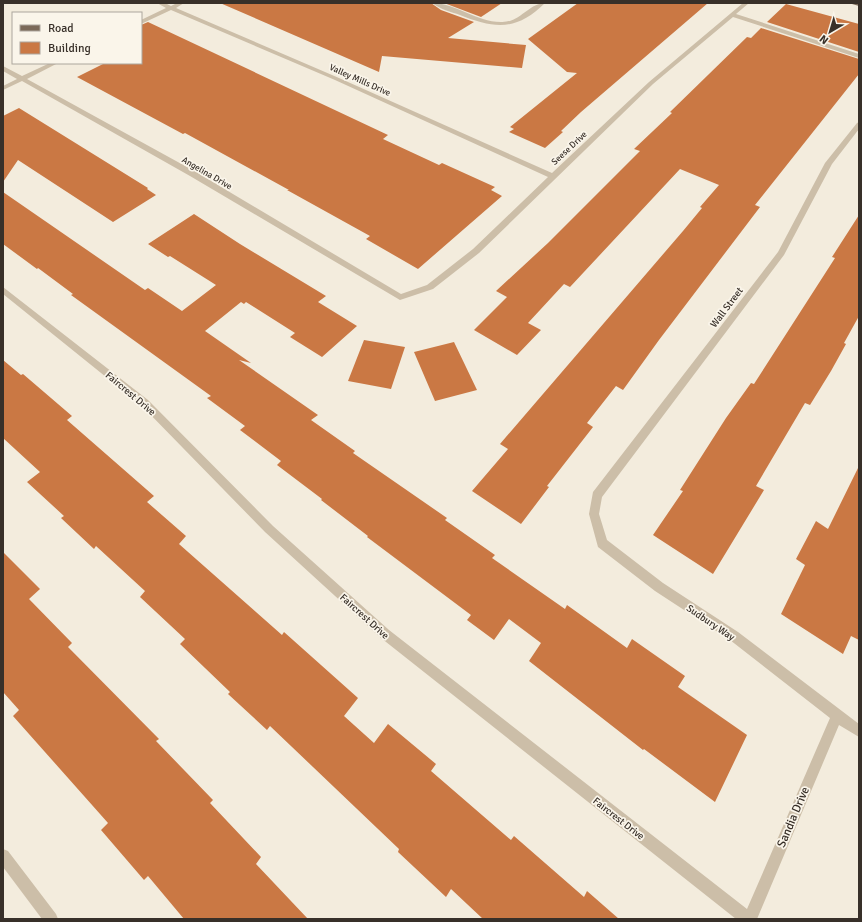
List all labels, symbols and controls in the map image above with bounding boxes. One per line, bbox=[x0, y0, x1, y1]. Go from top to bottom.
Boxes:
legend bbox=[12, 12, 142, 64]
north arrow bbox=[810, 12, 850, 52]
text: Road bbox=[48, 21, 74, 36]
text: N bbox=[817, 32, 831, 47]
text: Building bbox=[48, 41, 91, 56]
street label: Valley Mills Drive bbox=[327, 62, 393, 99]
street label: Seese Drive bbox=[549, 129, 590, 168]
street label: Angelina Drive bbox=[180, 155, 234, 193]
street label: Wall Street bbox=[708, 285, 746, 330]
street label: Faircrest Drive bbox=[103, 369, 158, 418]
street label: Faircrest Drive bbox=[337, 592, 391, 642]
street label: Sudbury Way bbox=[684, 602, 737, 644]
street label: Sandia Drive bbox=[774, 785, 813, 850]
street label: Faircrest Drive bbox=[590, 795, 646, 843]

